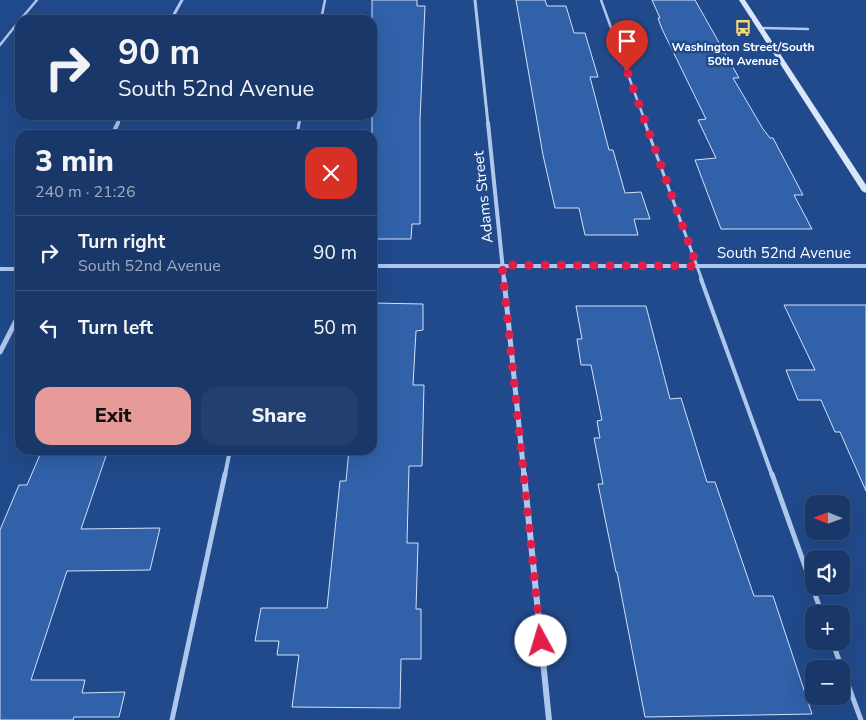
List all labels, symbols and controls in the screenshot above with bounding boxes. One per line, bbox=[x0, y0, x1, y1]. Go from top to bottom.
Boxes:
bus stop icon: Washington Street/South 50th Avenue bbox=[733, 18, 753, 38]
pin bbox=[606, 20, 648, 71]
icon: arrive bbox=[613, 27, 641, 55]
text: 90 m bbox=[118, 29, 200, 76]
icon: right bbox=[35, 35, 100, 100]
place label: Washington Street/South 50th Avenue bbox=[672, 39, 814, 69]
text: South 52nd Avenue bbox=[118, 74, 314, 104]
text: 3 min bbox=[35, 141, 114, 182]
button: close bbox=[305, 147, 357, 199]
street label: Adams Street bbox=[468, 149, 498, 244]
text: 240 m · 21:26 bbox=[35, 181, 136, 203]
text: Turn right bbox=[78, 229, 165, 255]
icon: right bbox=[35, 239, 63, 267]
text: 90 m bbox=[313, 240, 357, 266]
street label: South 52nd Avenue bbox=[717, 243, 851, 263]
text: South 52nd Avenue bbox=[78, 255, 221, 277]
icon: left bbox=[35, 314, 63, 342]
text: Turn left bbox=[78, 315, 153, 341]
text: 50 m bbox=[313, 315, 357, 341]
button: Exit bbox=[35, 387, 191, 445]
button: Share bbox=[201, 387, 357, 445]
north arrow bbox=[805, 495, 850, 540]
map controls bbox=[805, 495, 850, 705]
button: sound bbox=[805, 550, 850, 595]
button: + bbox=[805, 605, 850, 650]
position arrow bbox=[514, 614, 566, 666]
button: − bbox=[805, 660, 850, 705]

